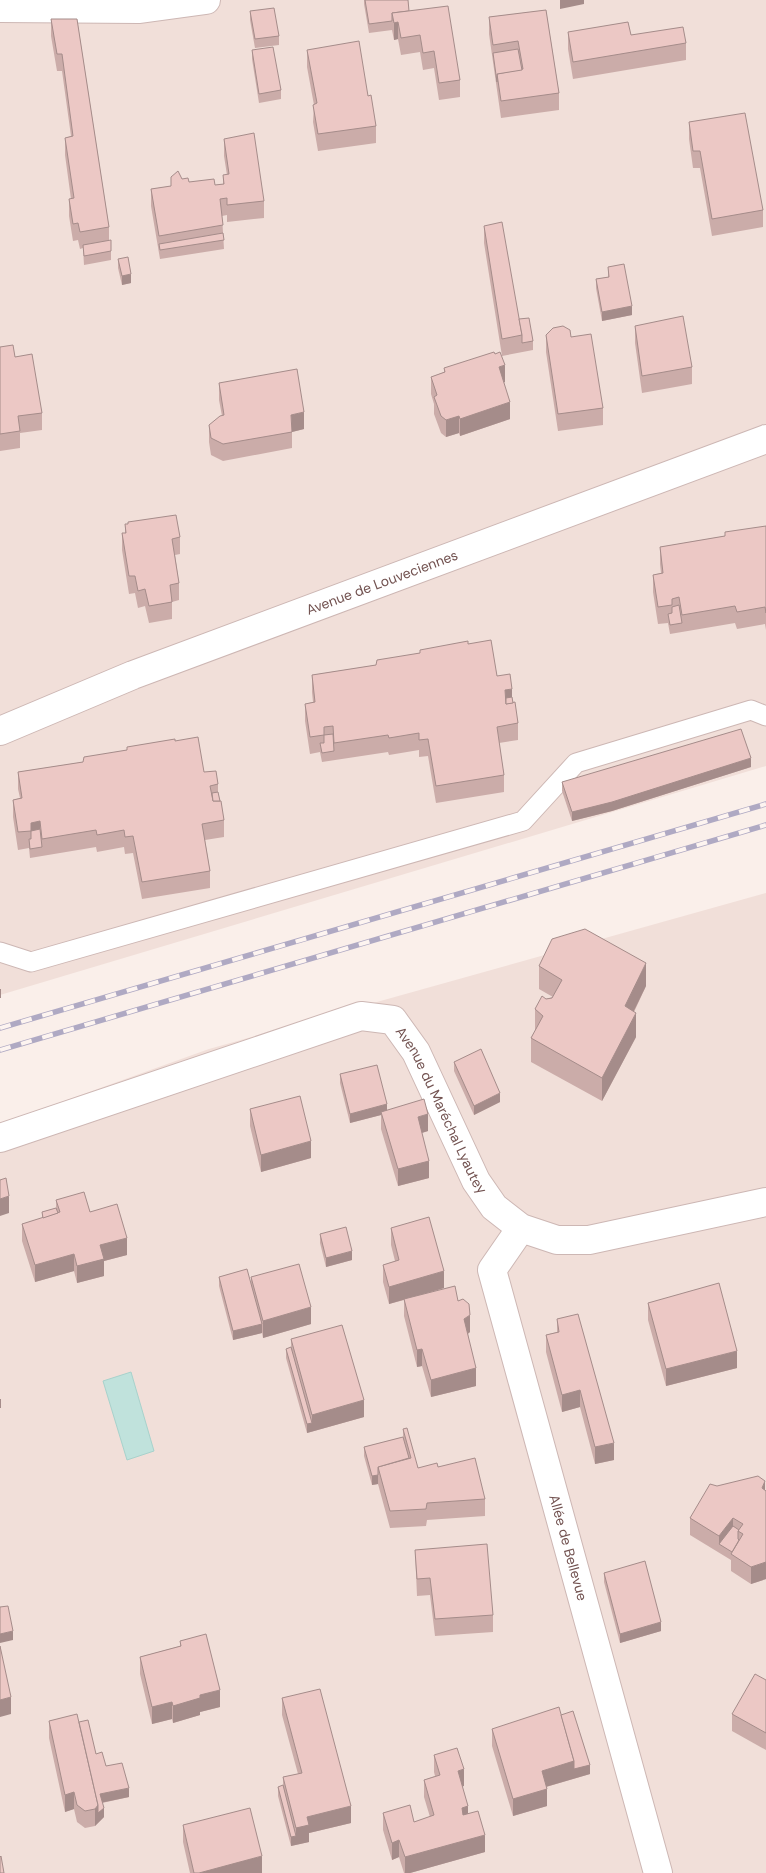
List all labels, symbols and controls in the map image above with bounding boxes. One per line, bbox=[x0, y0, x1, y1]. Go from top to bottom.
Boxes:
street label: Avenue de Louveciennes bbox=[304, 546, 460, 619]
street label: Avenue du Maréchal Lyautey bbox=[392, 1023, 491, 1197]
street label: Allée de Bellevue bbox=[545, 1493, 592, 1603]

